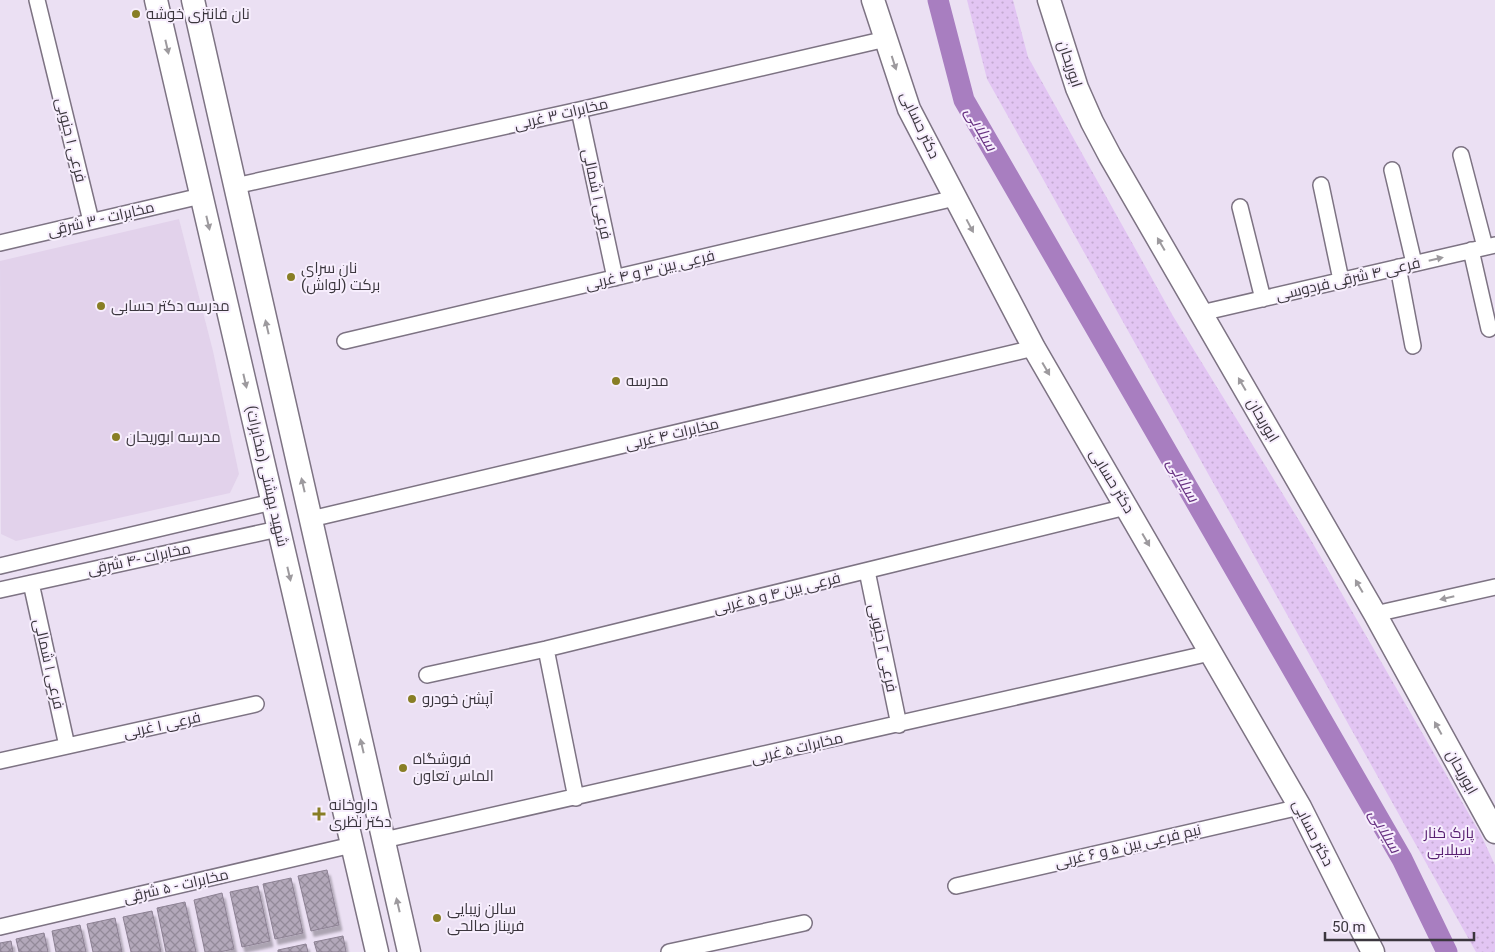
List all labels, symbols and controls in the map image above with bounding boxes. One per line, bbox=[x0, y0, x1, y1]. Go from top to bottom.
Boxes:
place label: نان فانتزی خوشه bbox=[146, 5, 250, 24]
marker: نان فانتزی خوشه bbox=[130, 8, 142, 20]
street label: ابوریحان bbox=[1053, 38, 1086, 90]
one-way arrow bbox=[163, 40, 171, 55]
one-way arrow bbox=[890, 56, 898, 71]
street label: دکتر حسابی bbox=[896, 88, 943, 162]
street label: مخابرات ۳ غربی bbox=[512, 94, 610, 135]
street label: فرعی ۱ جنوبی bbox=[51, 96, 90, 184]
water label: سیلابی bbox=[961, 104, 1001, 155]
street label: فرعی ۱ شمالی bbox=[578, 147, 615, 241]
street label: مخابرات - ۳ شرقی bbox=[46, 198, 156, 241]
one-way arrow bbox=[204, 215, 212, 230]
one-way arrow bbox=[966, 218, 974, 233]
one-way arrow bbox=[1157, 236, 1165, 251]
street label: فرعی بین ۳ و ۴ غربی bbox=[584, 246, 717, 295]
street label: فرعی ۴ شرقی فردوسی bbox=[1274, 254, 1422, 305]
one-way arrow bbox=[1428, 254, 1444, 262]
place label: نان سرای برکت (لواش) bbox=[301, 259, 380, 295]
marker: نان سرای برکت (لواش) bbox=[285, 271, 297, 283]
place label: مدرسه دکتر حسابی bbox=[111, 297, 230, 316]
marker: مدرسه دکتر حسابی bbox=[95, 300, 107, 312]
one-way arrow bbox=[263, 319, 271, 334]
one-way arrow bbox=[1042, 362, 1050, 377]
place label: مدرسه bbox=[626, 372, 669, 390]
one-way arrow bbox=[241, 373, 249, 388]
marker: مدرسه bbox=[610, 375, 622, 387]
one-way arrow bbox=[1238, 378, 1247, 391]
street label: ابوریحان bbox=[1242, 395, 1283, 446]
street label: شهید بهشتی (مخابرات) bbox=[241, 404, 292, 549]
street label: مخابرات ۴ غربی bbox=[623, 414, 721, 454]
place label: مدرسه ابوریحان bbox=[126, 428, 221, 447]
marker: مدرسه ابوریحان bbox=[110, 431, 122, 443]
street label: دکتر حسابی bbox=[1085, 445, 1138, 517]
water label: سیلابی bbox=[1163, 455, 1203, 506]
one-way arrow bbox=[299, 478, 307, 493]
one-way arrow bbox=[1141, 533, 1150, 546]
street label: مخابرات -۴ شرقی bbox=[86, 539, 192, 580]
one-way arrow bbox=[285, 566, 293, 581]
street label: فرعی بین ۴ و ۵ غربی bbox=[712, 569, 843, 618]
one-way arrow bbox=[1354, 579, 1363, 592]
one-way arrow bbox=[1440, 594, 1455, 602]
street label: فرعی ۲ جنوبی bbox=[864, 602, 901, 694]
street label: فرعی ۱ شمالی bbox=[29, 617, 68, 711]
place label: آپشن خودرو bbox=[422, 690, 493, 709]
marker: آپشن خودرو bbox=[406, 693, 418, 705]
street label: فرعی ۱ غربی bbox=[122, 708, 202, 743]
one-way arrow bbox=[1433, 721, 1442, 734]
street label: مخابرات ۵ غربی bbox=[749, 729, 845, 768]
one-way arrow bbox=[358, 739, 366, 754]
street label: ابوریحان bbox=[1442, 747, 1482, 798]
place label: فروشگاه الماس تعاون bbox=[413, 750, 494, 786]
marker: فروشگاه الماس تعاون bbox=[397, 762, 409, 774]
place label: داروخانه دکتر نظری bbox=[329, 796, 391, 832]
street label: دکتر حسابی bbox=[1288, 797, 1337, 870]
water label: سیلابی bbox=[1365, 806, 1405, 857]
marker: داروخانه دکتر نظری bbox=[313, 808, 325, 820]
street label: نیم فرعی بین ۵ و ۶ غربی bbox=[1053, 820, 1203, 873]
park label: پارک کنار سیلابی bbox=[1423, 824, 1474, 860]
street label: مخابرات - ۵ شرقی bbox=[122, 865, 230, 908]
one-way arrow bbox=[394, 897, 402, 912]
place label: سالن زیبایی فریناز صالحی bbox=[447, 900, 524, 936]
scale bar bbox=[1325, 910, 1474, 942]
marker: سالن زیبایی فریناز صالحی bbox=[431, 912, 443, 924]
text: 50 m bbox=[1332, 918, 1366, 936]

